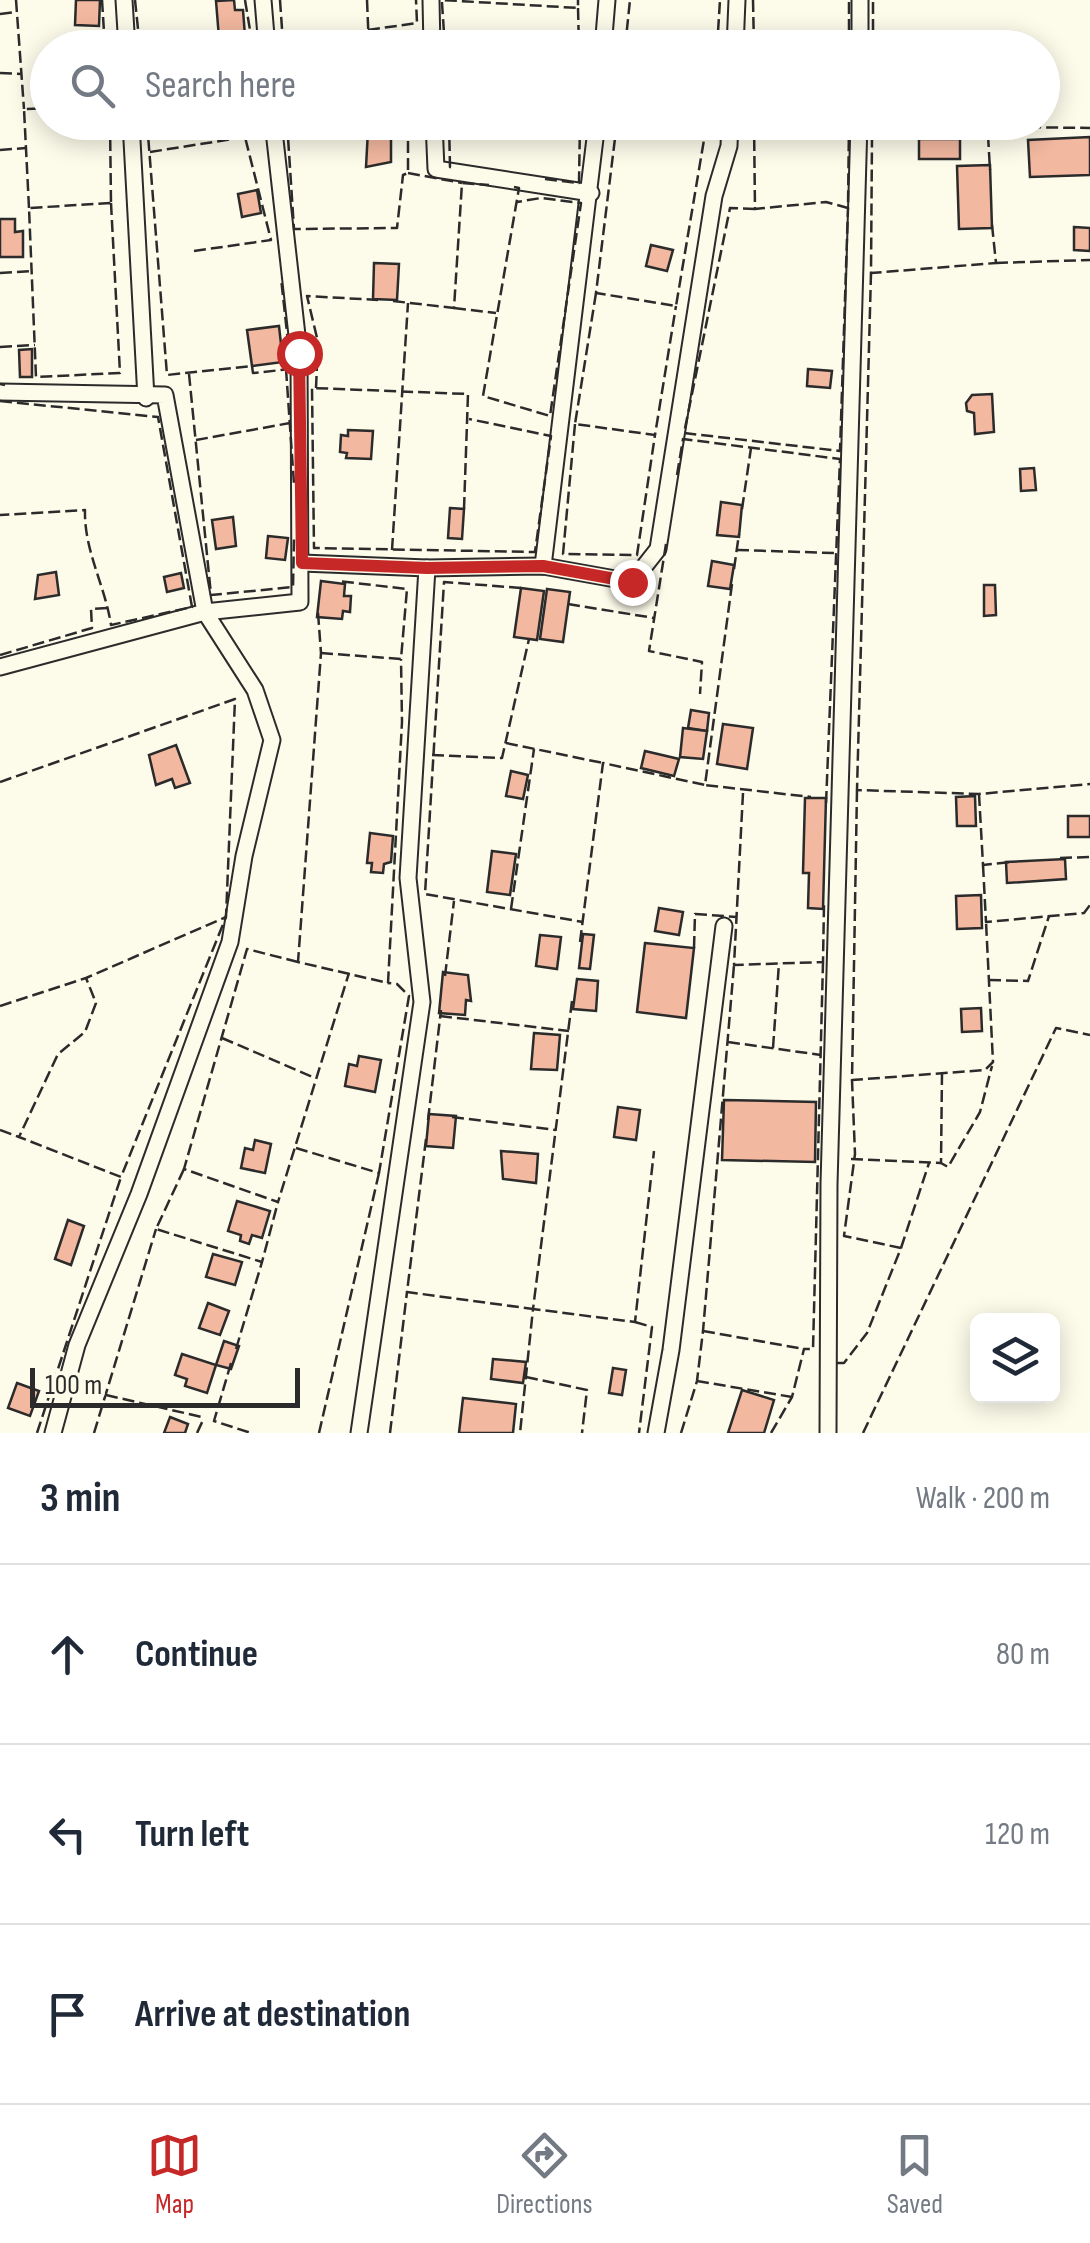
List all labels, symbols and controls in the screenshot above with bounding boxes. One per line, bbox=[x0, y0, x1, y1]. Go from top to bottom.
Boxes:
search box bbox=[30, 30, 1060, 140]
icon: search bbox=[65, 58, 120, 113]
text: Search here bbox=[145, 63, 296, 108]
route start bbox=[277, 331, 323, 377]
route end bbox=[610, 560, 656, 606]
map controls bbox=[970, 1313, 1060, 1403]
button: layers bbox=[970, 1313, 1060, 1403]
scale bar bbox=[30, 1363, 300, 1408]
text: 100 m bbox=[45, 1369, 102, 1402]
text: 3 min bbox=[40, 1473, 120, 1524]
text: Walk · 200 m bbox=[916, 1479, 1050, 1518]
icon: ahead bbox=[40, 1627, 95, 1682]
text: Continue bbox=[135, 1632, 258, 1677]
text: 80 m bbox=[996, 1635, 1050, 1674]
icon: left bbox=[40, 1807, 95, 1862]
text: Turn left bbox=[135, 1812, 249, 1857]
text: 120 m bbox=[985, 1815, 1050, 1854]
icon: arrive bbox=[40, 1987, 95, 2042]
text: Arrive at destination bbox=[135, 1992, 410, 2037]
tab: Map bbox=[147, 2128, 202, 2221]
tab: Directions bbox=[496, 2128, 593, 2221]
tab: Saved bbox=[887, 2128, 943, 2221]

